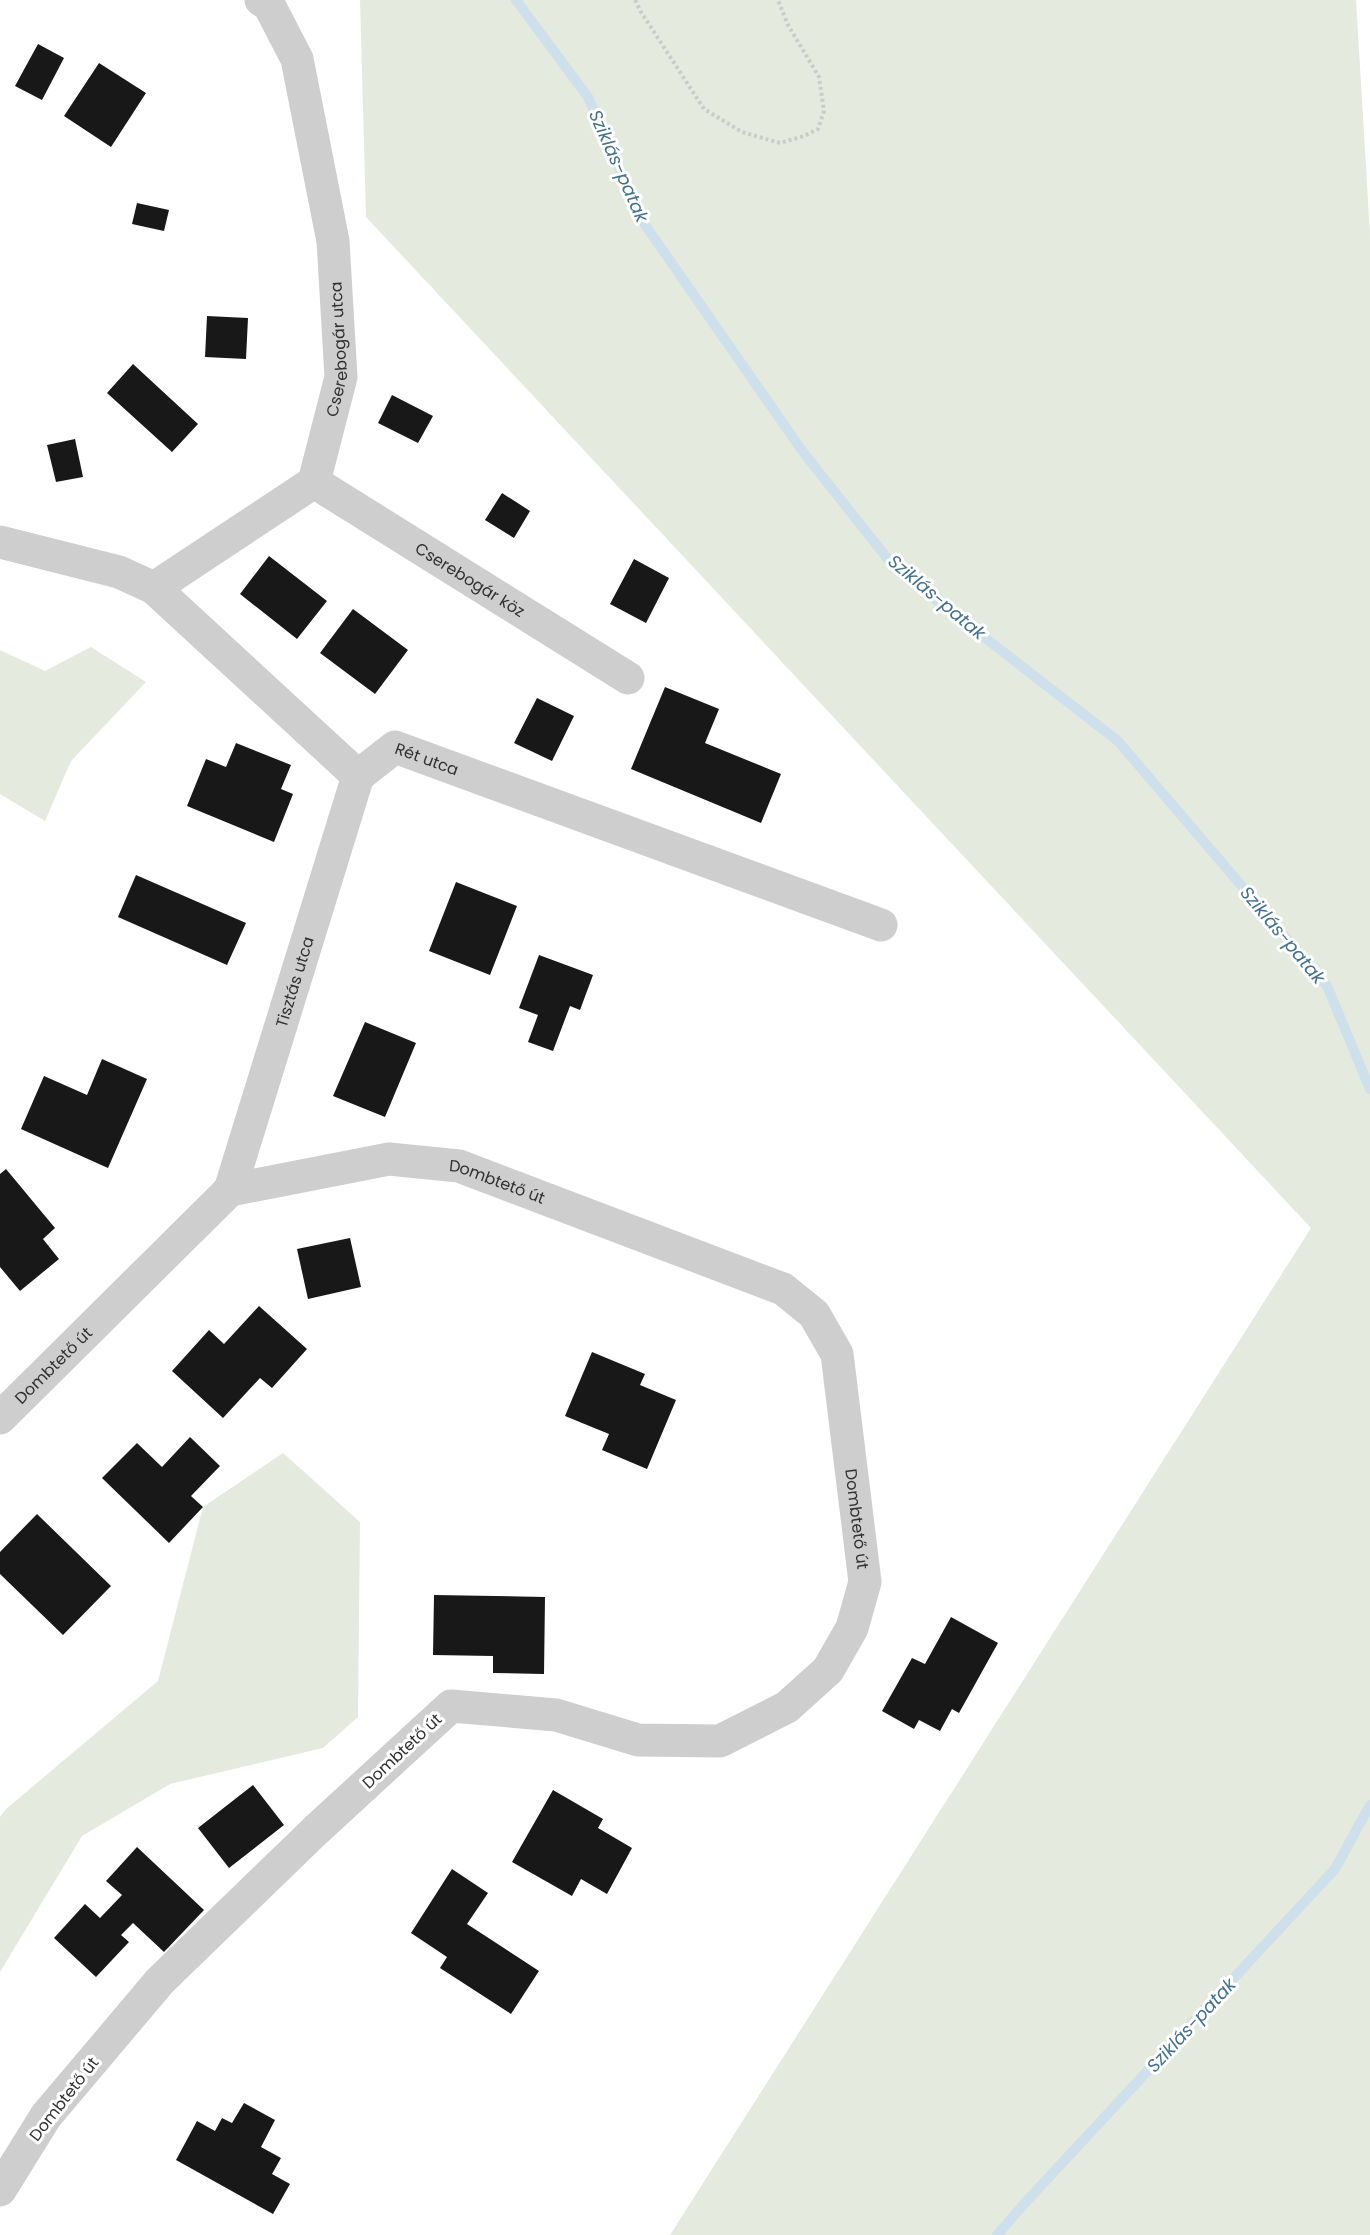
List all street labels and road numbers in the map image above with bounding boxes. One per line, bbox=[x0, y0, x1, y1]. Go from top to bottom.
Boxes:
street label: Cserebogár utca bbox=[320, 281, 353, 419]
street label: Cserebogár köz bbox=[411, 537, 529, 622]
street label: Rét utca bbox=[392, 736, 462, 781]
street label: Tisztás utca bbox=[270, 933, 319, 1030]
street label: Dombtető út bbox=[448, 1154, 549, 1209]
street label: Dombtető út bbox=[9, 1321, 97, 1409]
street label: Dombtető út bbox=[840, 1467, 875, 1571]
street label: Dombtető út bbox=[357, 1708, 447, 1794]
street label: Dombtető út bbox=[24, 2052, 104, 2146]

